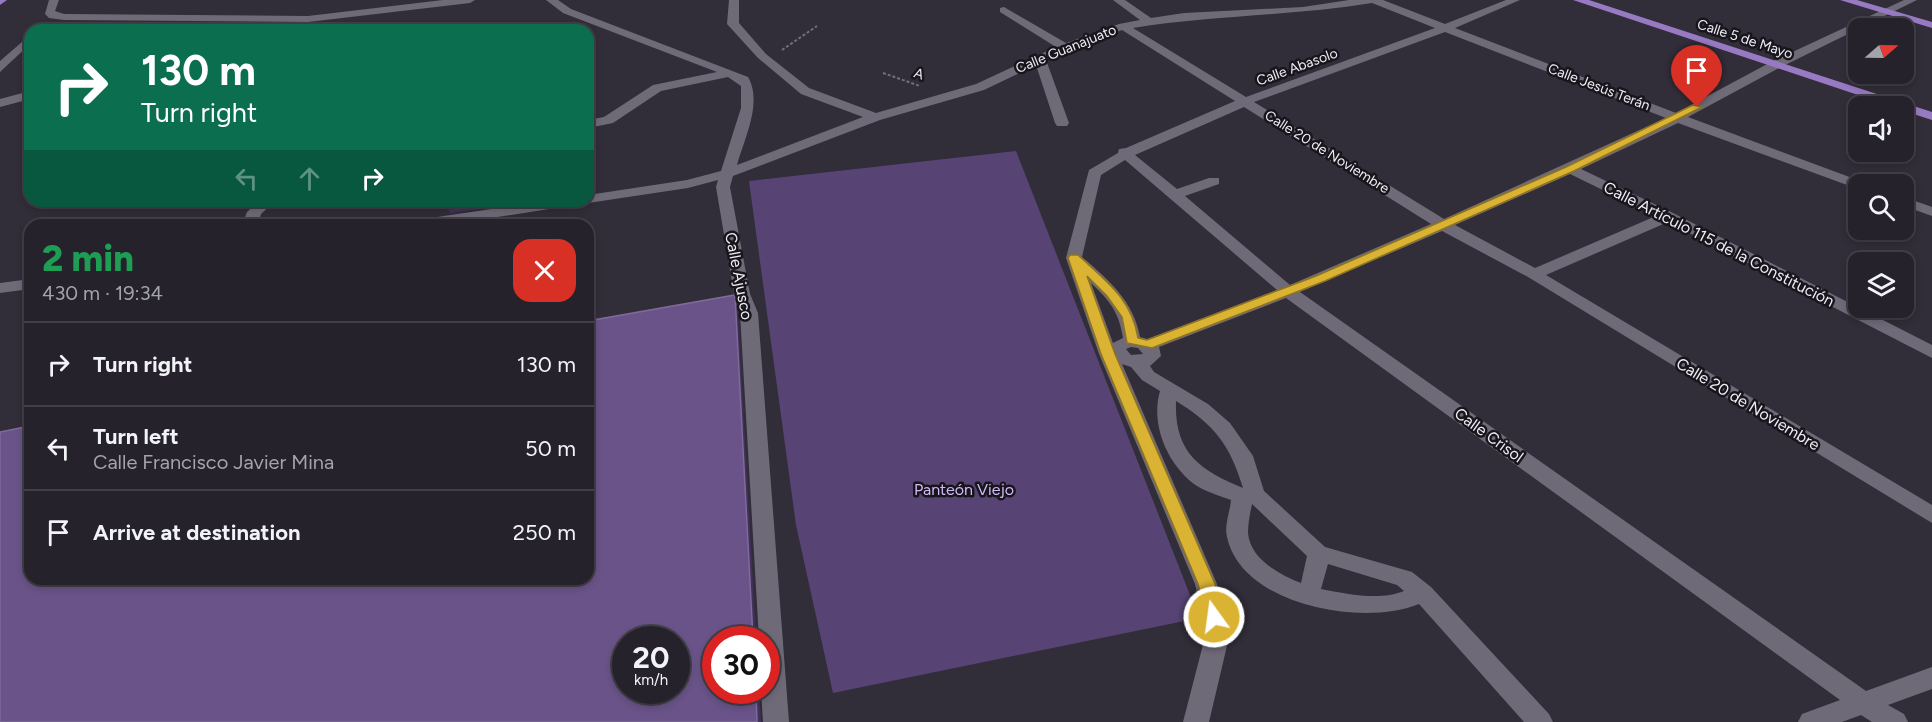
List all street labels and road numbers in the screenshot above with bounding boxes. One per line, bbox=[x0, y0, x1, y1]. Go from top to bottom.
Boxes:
street label: Calle 5 de Mayo bbox=[1695, 16, 1795, 62]
street label: Calle Guanajuato bbox=[1013, 21, 1119, 77]
street label: Calle Abasolo bbox=[1254, 44, 1340, 90]
street label: Calle Jesús Terán bbox=[1546, 60, 1653, 114]
street label: A bbox=[912, 64, 927, 84]
street label: Calle 20 de Noviembre bbox=[1262, 107, 1393, 197]
street label: Calle Artículo 115 de la Constitución bbox=[1600, 177, 1838, 311]
street label: Calle Ajusco bbox=[721, 231, 757, 321]
street label: Calle 20 de Noviembre bbox=[1673, 354, 1823, 455]
street label: Calle Crisol bbox=[1451, 404, 1527, 466]

